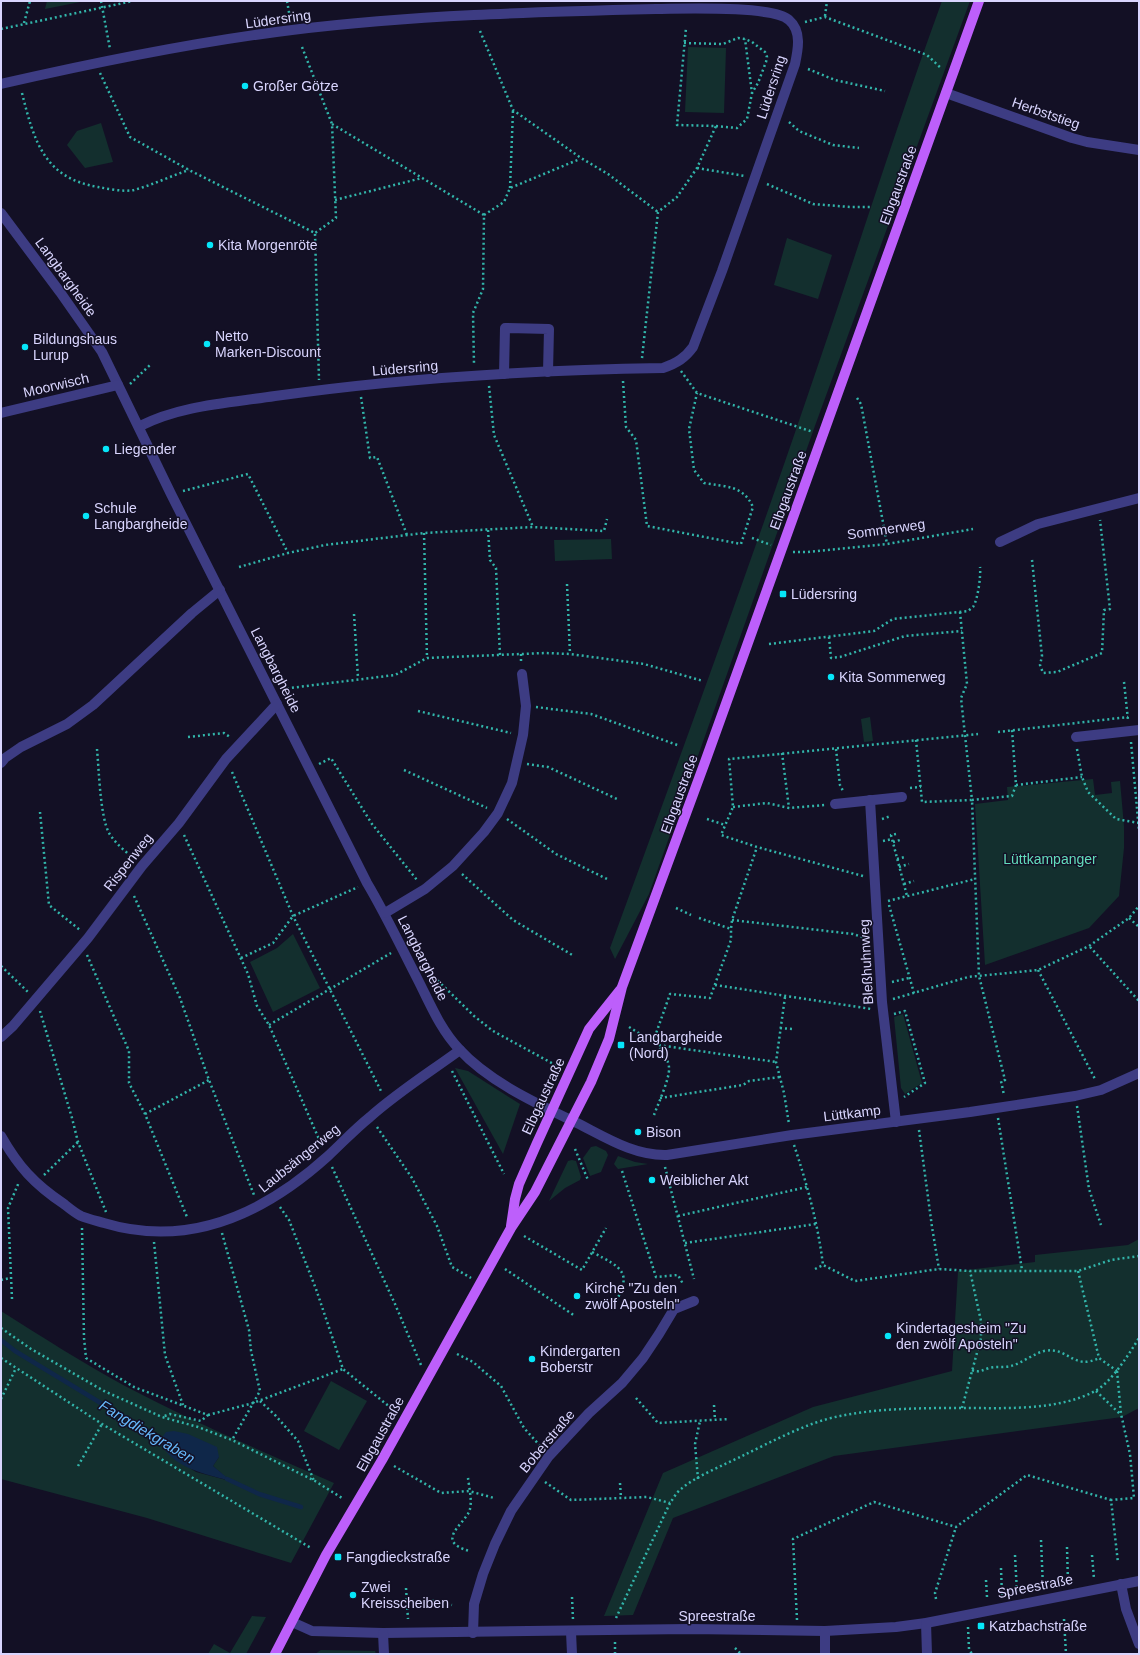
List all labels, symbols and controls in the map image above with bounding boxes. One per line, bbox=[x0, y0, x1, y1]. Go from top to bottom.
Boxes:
street label: Lüdersring bbox=[244, 6, 312, 32]
street label: Lüdersring bbox=[753, 53, 789, 121]
place label: Großer Götze bbox=[253, 78, 339, 94]
marker: Großer Götze bbox=[240, 81, 250, 91]
street label: Herbststieg bbox=[1010, 94, 1082, 132]
street label: Elbgaustraße bbox=[876, 143, 920, 227]
street label: Langbargheide bbox=[32, 235, 100, 320]
place label: Kita Morgenröte bbox=[218, 237, 318, 253]
marker: Kita Morgenröte bbox=[205, 240, 215, 250]
place label: Netto Marken-Discount bbox=[215, 328, 321, 360]
place label: Bildungshaus Lurup bbox=[33, 331, 117, 363]
marker: Netto Marken-Discount bbox=[202, 339, 212, 349]
marker: Bildungshaus Lurup bbox=[20, 342, 30, 352]
street label: Lüdersring bbox=[371, 357, 439, 379]
street label: Moorwisch bbox=[22, 370, 90, 400]
place label: Liegender bbox=[114, 441, 177, 457]
marker: Liegender bbox=[101, 444, 111, 454]
street label: Elbgaustraße bbox=[766, 448, 810, 532]
place label: Schule Langbargheide bbox=[94, 500, 188, 532]
marker: Schule Langbargheide bbox=[81, 511, 91, 521]
street label: Sommerweg bbox=[846, 516, 926, 542]
place label: Lüdersring bbox=[791, 586, 857, 602]
marker: Lüdersring bbox=[778, 589, 788, 599]
street label: Langbargheide bbox=[248, 625, 304, 715]
place label: Kita Sommerweg bbox=[839, 669, 946, 685]
marker: Kita Sommerweg bbox=[826, 672, 836, 682]
street label: Elbgaustraße bbox=[657, 752, 701, 836]
street label: Rispenweg bbox=[100, 830, 156, 894]
park label: Lüttkampanger bbox=[1003, 851, 1097, 867]
street label: Langbargheide bbox=[395, 913, 451, 1003]
street label: Bleßhuhnweg bbox=[856, 919, 876, 1005]
place label: Langbargheide (Nord) bbox=[629, 1029, 723, 1061]
marker: Langbargheide (Nord) bbox=[616, 1040, 626, 1050]
street label: Elbgaustraße bbox=[518, 1055, 568, 1137]
street label: Lüttkamp bbox=[822, 1102, 882, 1124]
street label: Laubsängerweg bbox=[255, 1120, 343, 1196]
place label: Bison bbox=[646, 1124, 681, 1140]
marker: Bison bbox=[633, 1127, 643, 1137]
place label: Weiblicher Akt bbox=[660, 1172, 749, 1188]
marker: Weiblicher Akt bbox=[647, 1175, 657, 1185]
place label: Kirche "Zu den zwölf Aposteln" bbox=[585, 1280, 679, 1312]
marker: Kirche "Zu den zwölf Aposteln" bbox=[572, 1291, 582, 1301]
place label: Kindertagesheim "Zu den zwölf Aposteln" bbox=[896, 1320, 1026, 1352]
marker: Kindertagesheim "Zu den zwölf Aposteln" bbox=[883, 1331, 893, 1341]
place label: Kindergarten Boberstr bbox=[540, 1343, 620, 1375]
marker: Kindergarten Boberstr bbox=[527, 1354, 537, 1364]
street label: Elbgaustraße bbox=[353, 1394, 407, 1474]
water label: Fangdiekgraben bbox=[96, 1396, 198, 1467]
street label: Boberstraße bbox=[516, 1406, 578, 1476]
place label: Fangdieckstraße bbox=[346, 1549, 450, 1565]
marker: Fangdieckstraße bbox=[333, 1552, 343, 1562]
street label: Spreestraße bbox=[996, 1571, 1075, 1601]
place label: Zwei Kreisscheiben bbox=[361, 1579, 449, 1611]
marker: Zwei Kreisscheiben bbox=[348, 1590, 358, 1600]
street label: Spreestraße bbox=[678, 1608, 756, 1624]
place label: Katzbachstraße bbox=[989, 1618, 1087, 1634]
marker: Katzbachstraße bbox=[976, 1621, 986, 1631]

